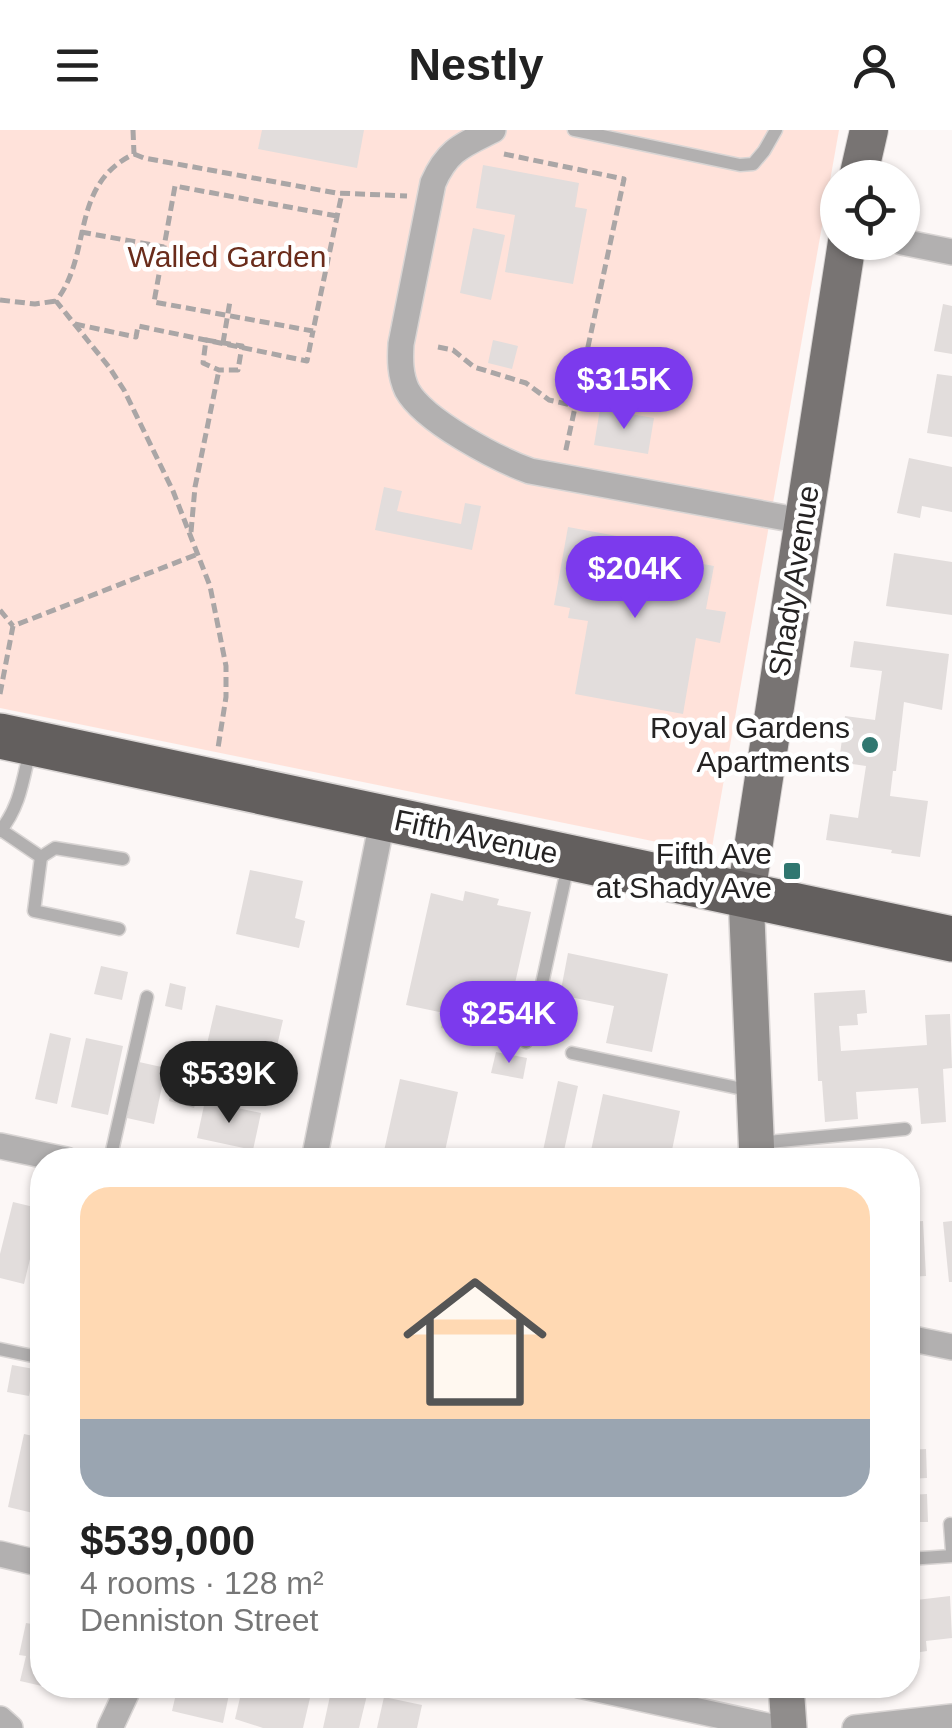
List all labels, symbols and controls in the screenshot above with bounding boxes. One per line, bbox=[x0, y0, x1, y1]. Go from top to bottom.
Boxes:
icon: menu bbox=[50, 38, 105, 93]
icon: person bbox=[847, 38, 902, 93]
text: Nestly bbox=[408, 39, 544, 90]
map controls bbox=[820, 160, 920, 260]
button: locate bbox=[820, 160, 920, 260]
park label: Walled Garden bbox=[128, 240, 326, 273]
pin: $315K bbox=[554, 347, 694, 432]
text: $315K bbox=[577, 361, 671, 397]
street label: Shady Avenue bbox=[762, 483, 825, 679]
pin: $204K bbox=[565, 536, 705, 621]
text: $204K bbox=[588, 550, 682, 586]
place label: Royal Gardens Apartments bbox=[650, 711, 850, 778]
marker: Royal Gardens Apartments bbox=[859, 734, 881, 756]
street label: Fifth Avenue bbox=[391, 803, 561, 870]
place label: Fifth Ave at Shady Ave bbox=[596, 837, 772, 904]
marker: Fifth Ave at Shady Ave bbox=[781, 860, 803, 882]
pin: $254K bbox=[439, 981, 579, 1066]
text: $254K bbox=[462, 995, 556, 1031]
pin: $539K bbox=[159, 1041, 299, 1126]
text: $539K bbox=[182, 1055, 276, 1091]
icon: home bbox=[385, 1252, 565, 1432]
text: $539,000 bbox=[80, 1517, 255, 1564]
text: 4 rooms · 128 m² bbox=[80, 1565, 324, 1601]
text: Denniston Street bbox=[80, 1602, 318, 1638]

